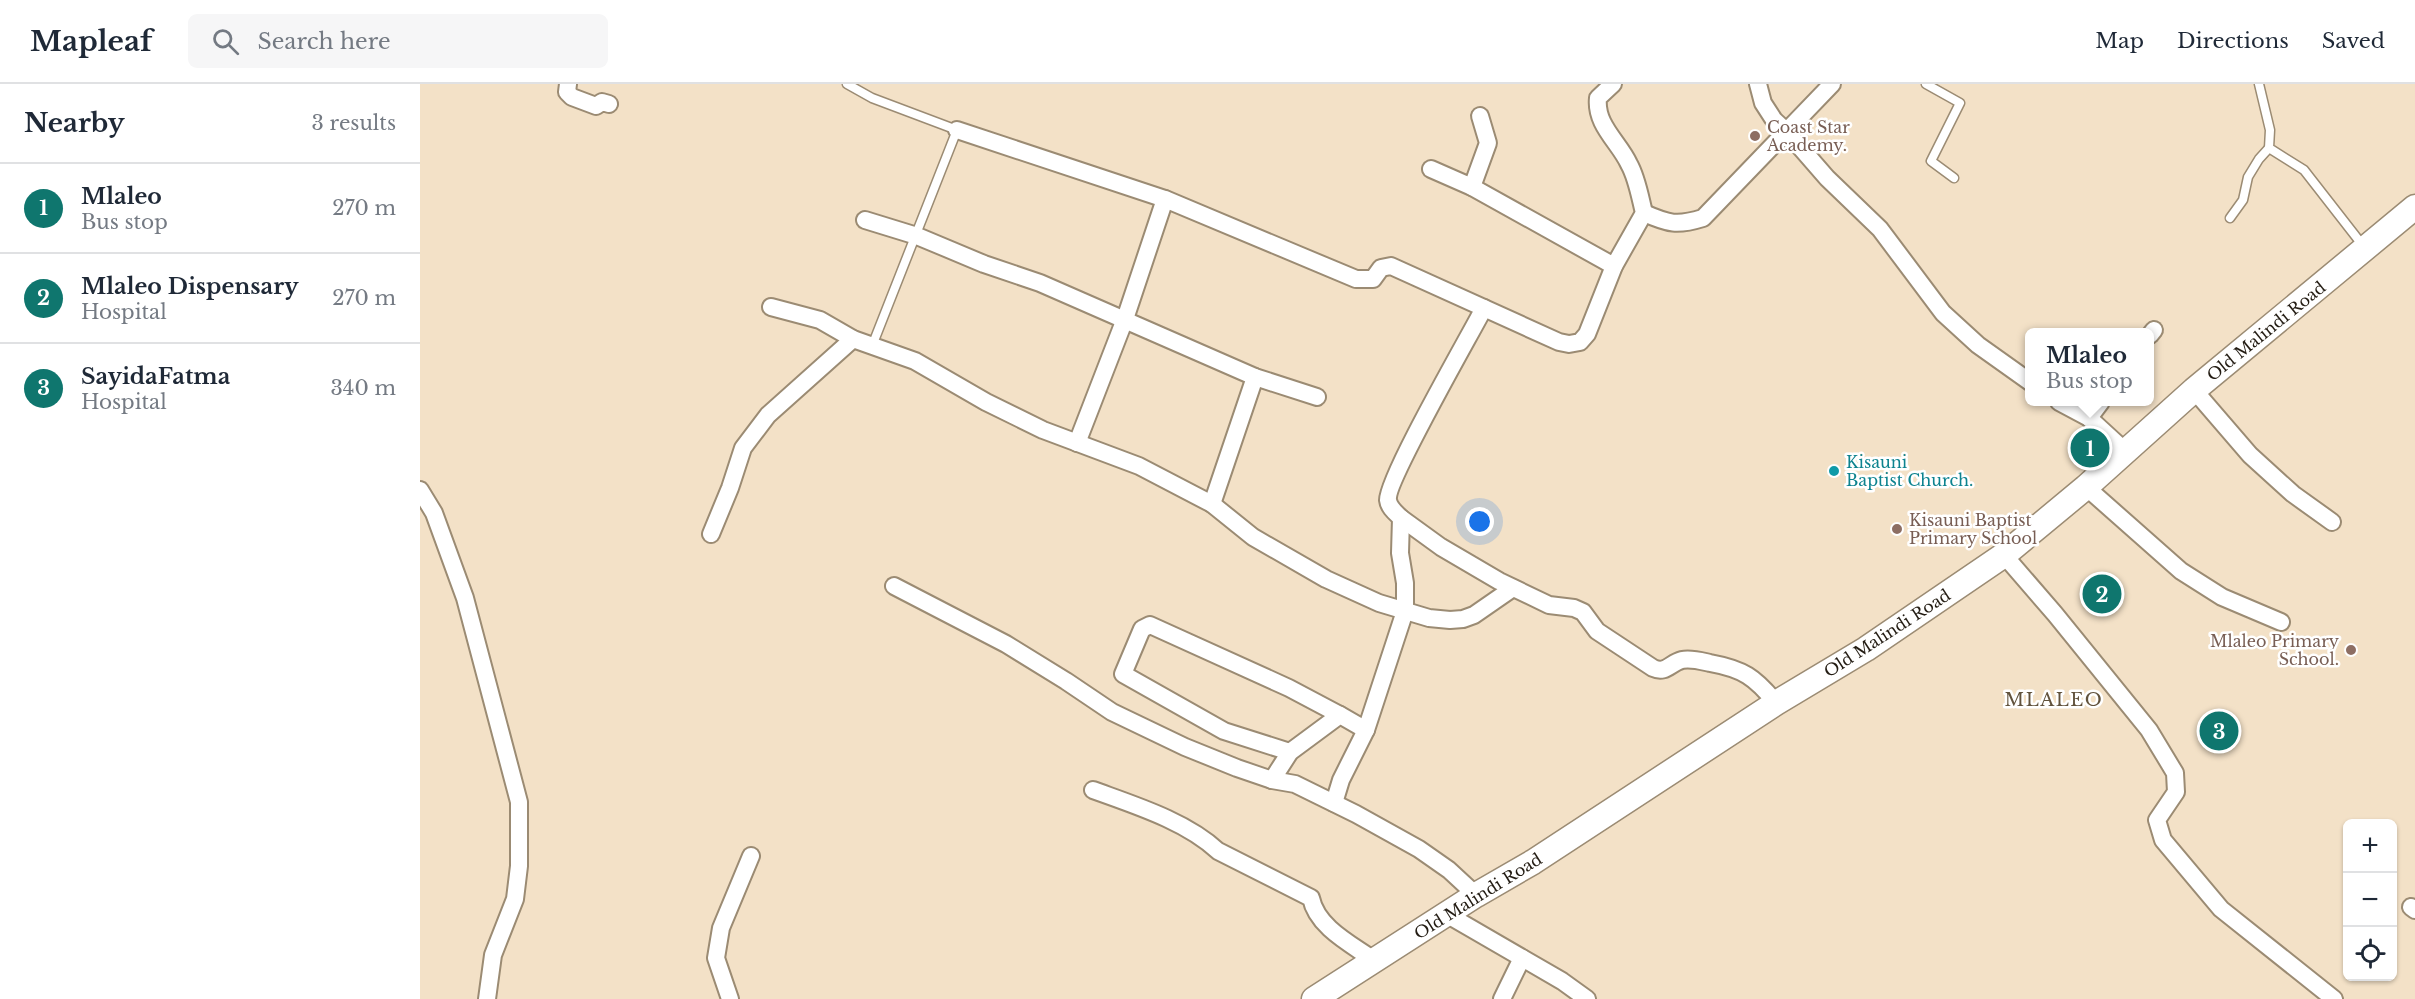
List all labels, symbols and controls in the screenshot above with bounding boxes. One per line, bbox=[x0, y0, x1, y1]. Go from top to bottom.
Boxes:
search box bbox=[188, 14, 608, 68]
text: Mapleaf bbox=[30, 24, 152, 59]
icon: search bbox=[209, 25, 242, 58]
text: Search here bbox=[257, 28, 391, 55]
text: Map bbox=[2095, 28, 2144, 54]
text: Directions bbox=[2177, 28, 2289, 54]
text: Saved bbox=[2322, 28, 2385, 54]
text: Nearby bbox=[24, 107, 125, 139]
text: 3 results bbox=[312, 111, 396, 135]
place label: Coast Star Academy. bbox=[1766, 117, 1850, 155]
marker: Coast Star Academy. bbox=[1748, 129, 1762, 143]
text: Mlaleo bbox=[81, 183, 162, 210]
text: 1 bbox=[39, 196, 48, 220]
text: 270 m bbox=[332, 196, 396, 220]
text: Bus stop bbox=[81, 210, 168, 234]
text: Mlaleo Dispensary bbox=[81, 273, 298, 300]
street label: Old Malindi Road bbox=[2203, 277, 2330, 385]
text: 2 bbox=[37, 286, 50, 310]
text: 270 m bbox=[332, 286, 396, 310]
text: Hospital bbox=[81, 300, 167, 324]
popup bbox=[2025, 328, 2154, 406]
text: Mlaleo bbox=[2046, 342, 2127, 369]
text: SayidaFatma bbox=[81, 363, 230, 390]
text: Bus stop bbox=[2046, 369, 2133, 393]
text: 3 bbox=[37, 376, 50, 400]
text: 340 m bbox=[331, 376, 396, 400]
text: Hospital bbox=[81, 390, 167, 414]
pin: 1 bbox=[2070, 426, 2110, 470]
place label: Kisauni Baptist Church. bbox=[1846, 452, 1973, 490]
marker: Kisauni Baptist Church. bbox=[1827, 464, 1841, 478]
your location bbox=[1465, 507, 1494, 536]
place label: Kisauni Baptist Primary School bbox=[1909, 510, 2037, 548]
marker: Kisauni Baptist Primary School bbox=[1890, 522, 1904, 536]
pin: 2 bbox=[2082, 572, 2122, 616]
street label: Old Malindi Road bbox=[1820, 584, 1954, 681]
place label: Mlaleo Primary School. bbox=[2210, 631, 2340, 669]
marker: Mlaleo Primary School. bbox=[2344, 643, 2358, 657]
district label: MLALEO bbox=[2005, 689, 2103, 711]
pin: 3 bbox=[2200, 708, 2238, 754]
map controls bbox=[2343, 819, 2397, 981]
button: + bbox=[2343, 819, 2397, 873]
street label: Old Malindi Road bbox=[1410, 848, 1546, 943]
button: − bbox=[2343, 873, 2397, 927]
button: locate bbox=[2343, 927, 2397, 981]

